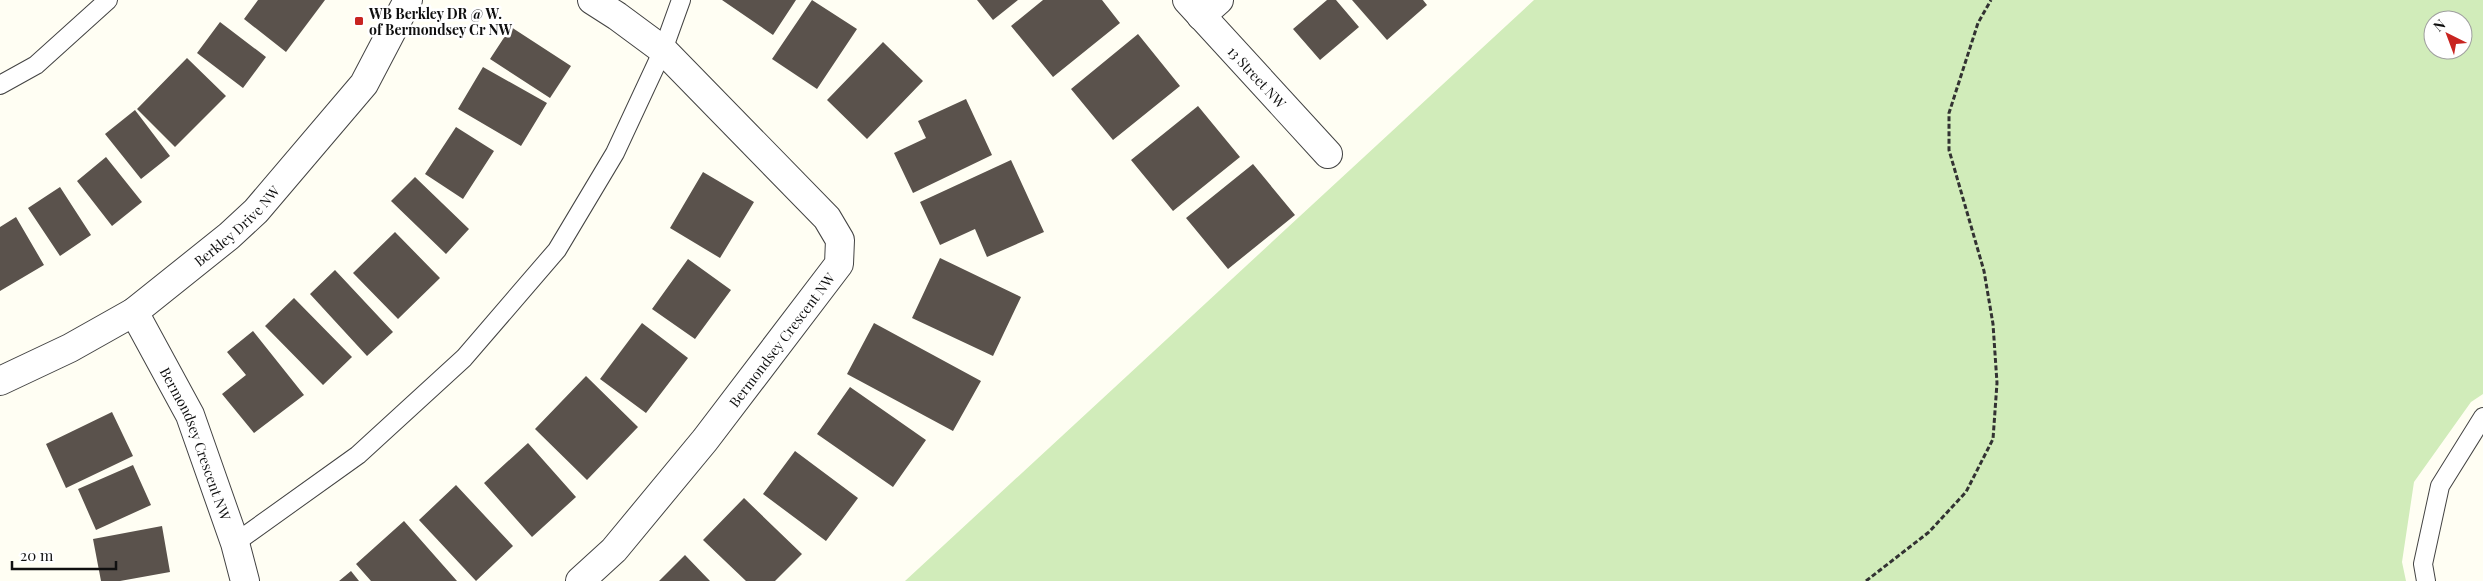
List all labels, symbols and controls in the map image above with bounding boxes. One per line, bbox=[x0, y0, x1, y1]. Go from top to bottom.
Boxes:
place label: WB Berkley DR @ W. of Bermondsey Cr NW bbox=[368, 4, 513, 39]
north arrow bbox=[2423, 10, 2473, 60]
marker: WB Berkley DR @ W. of Bermondsey Cr NW bbox=[353, 15, 365, 27]
text: N bbox=[2429, 15, 2449, 35]
street label: 13 Street NW bbox=[1224, 41, 1291, 112]
street label: Berkley Drive NW bbox=[190, 181, 284, 270]
street label: Bermondsey Crescent NW bbox=[724, 268, 839, 411]
street label: Bermondsey Crescent NW bbox=[156, 364, 236, 523]
scale bar bbox=[12, 538, 116, 570]
text: 20 m bbox=[20, 545, 54, 565]

